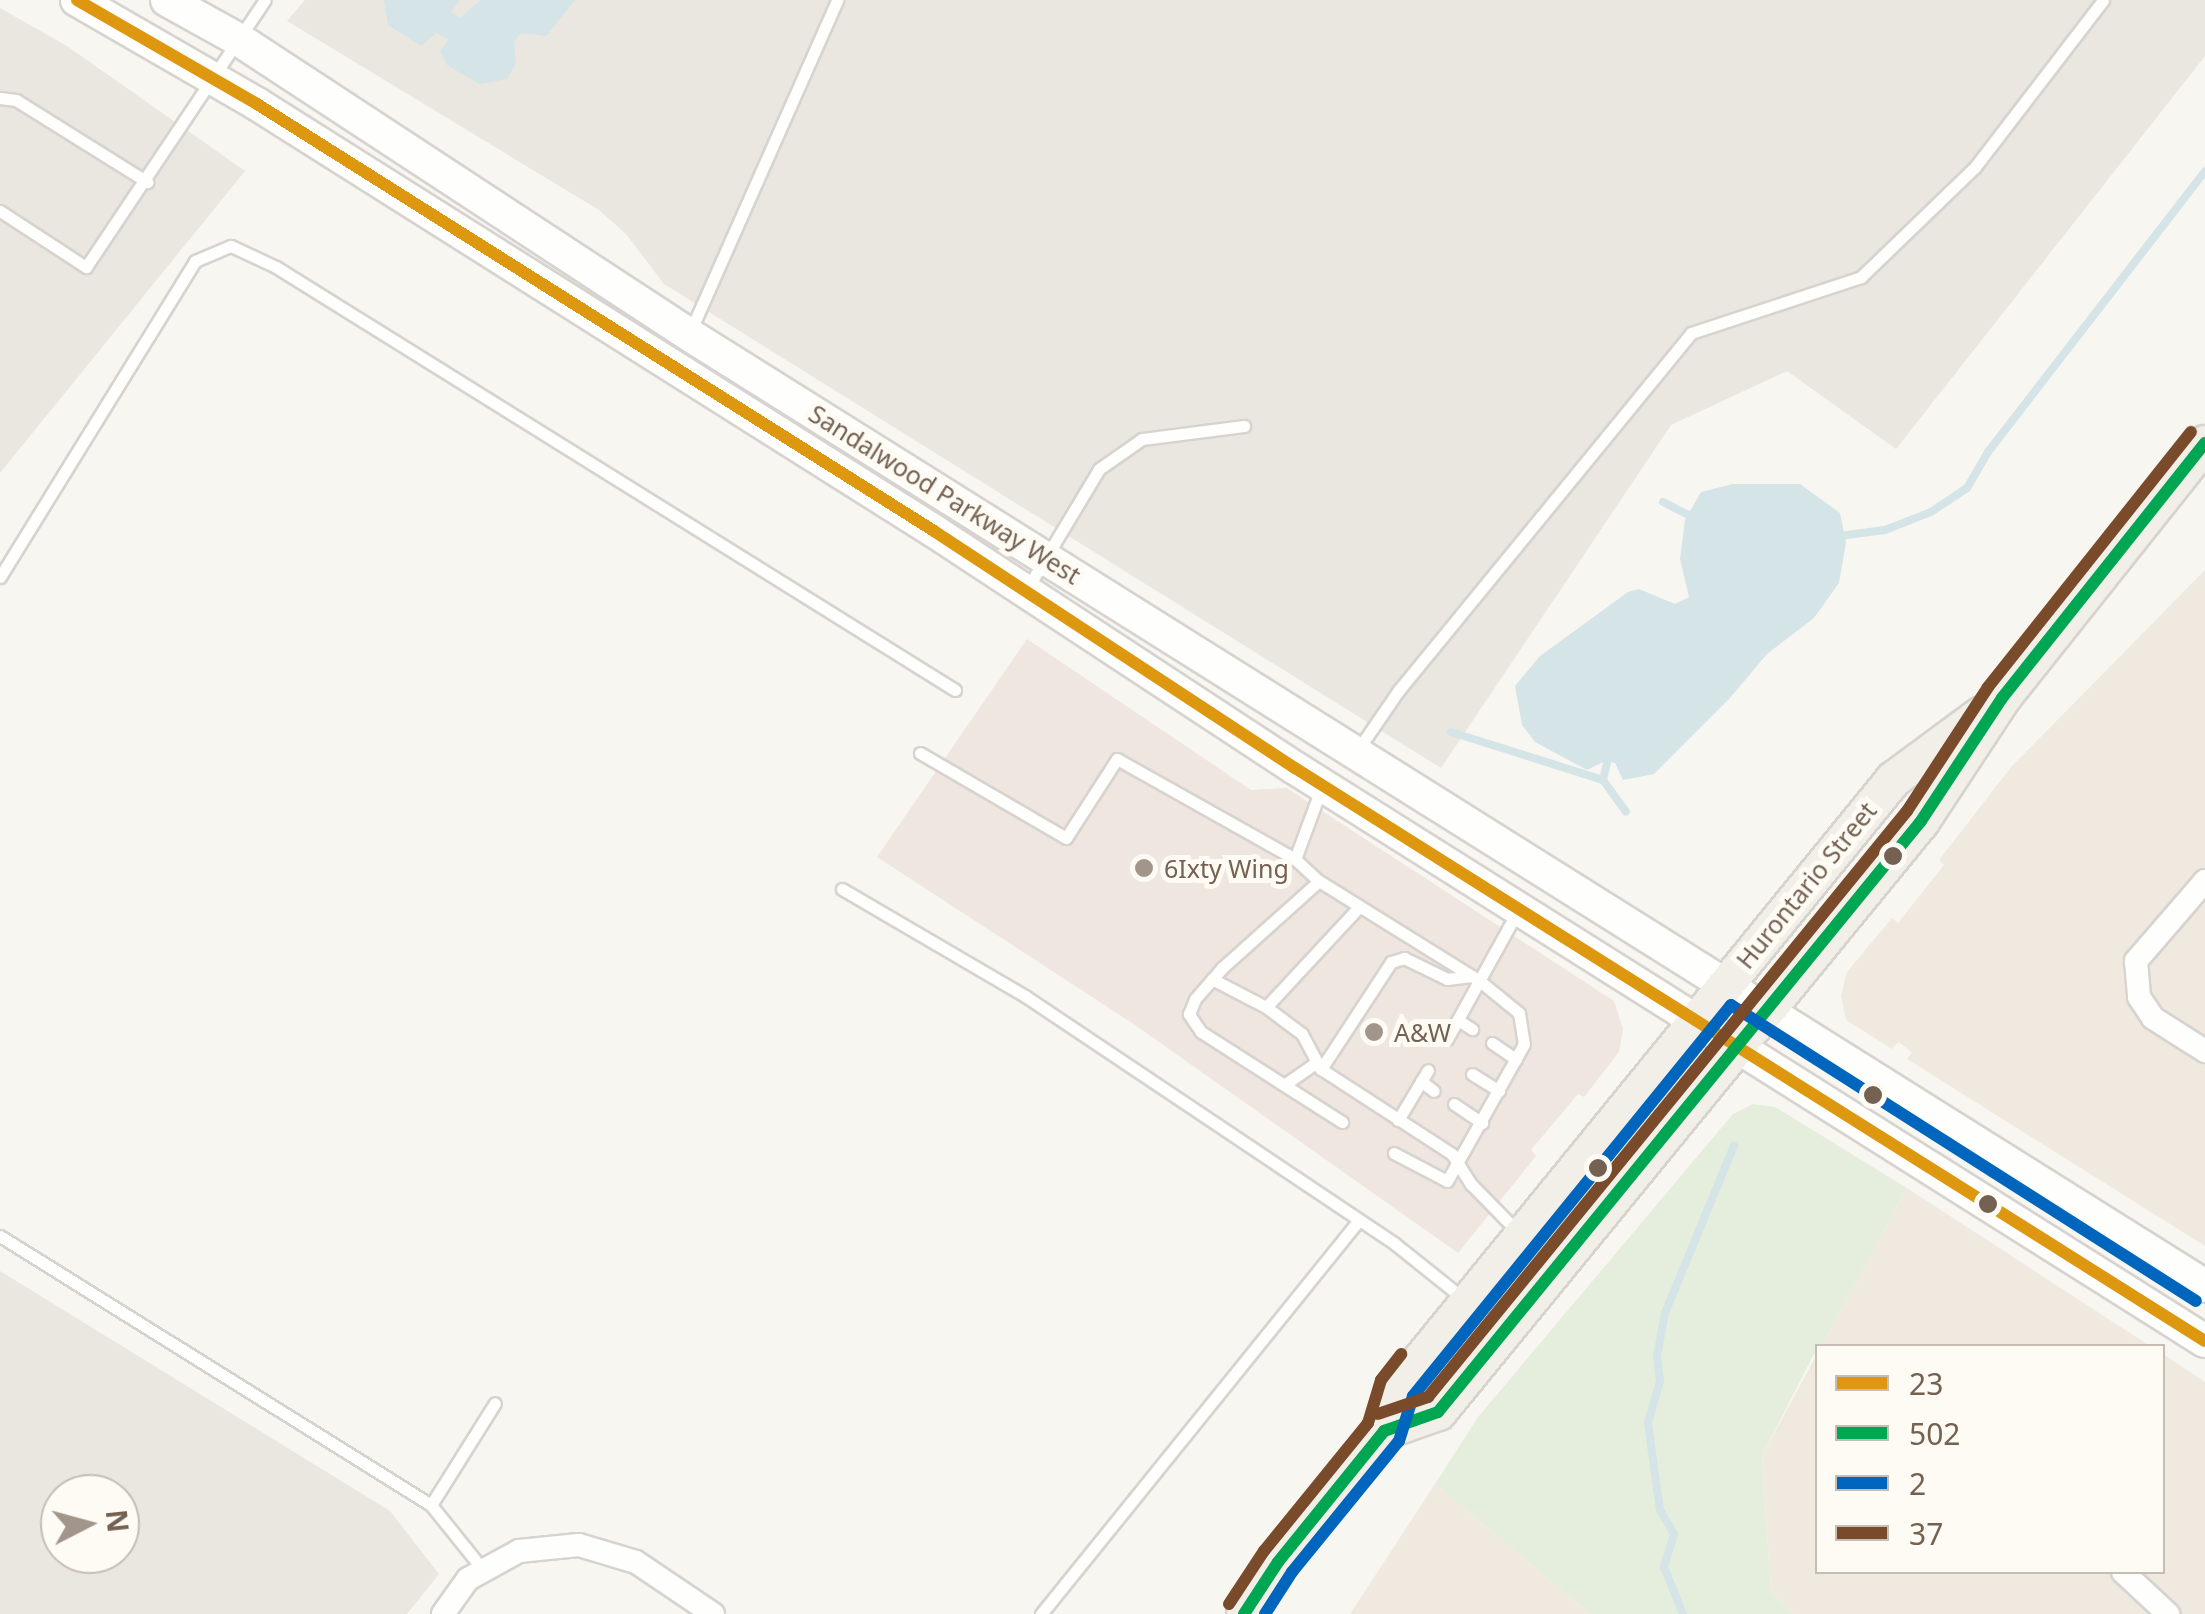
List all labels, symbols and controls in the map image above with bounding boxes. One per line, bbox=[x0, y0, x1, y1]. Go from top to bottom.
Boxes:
street label: Sandalwood Parkway West bbox=[804, 398, 1086, 590]
street label: Hurontario Street bbox=[1730, 796, 1882, 974]
unlabelled marker bbox=[1883, 846, 1903, 866]
place label: 6Ixty Wing bbox=[1164, 853, 1289, 883]
marker: 6Ixty Wing bbox=[1133, 857, 1155, 879]
place label: A&W bbox=[1394, 1017, 1451, 1047]
marker: A&W bbox=[1363, 1021, 1385, 1043]
unlabelled marker bbox=[1863, 1085, 1883, 1105]
unlabelled marker bbox=[1588, 1158, 1608, 1178]
unlabelled marker bbox=[1978, 1194, 1998, 1214]
legend bbox=[1815, 1344, 2165, 1574]
text: 23 bbox=[1909, 1363, 1943, 1404]
text: 502 bbox=[1909, 1413, 1960, 1454]
text: 2 bbox=[1909, 1463, 1926, 1504]
north arrow bbox=[40, 1474, 140, 1574]
text: N bbox=[98, 1508, 138, 1534]
text: 37 bbox=[1909, 1513, 1943, 1554]

